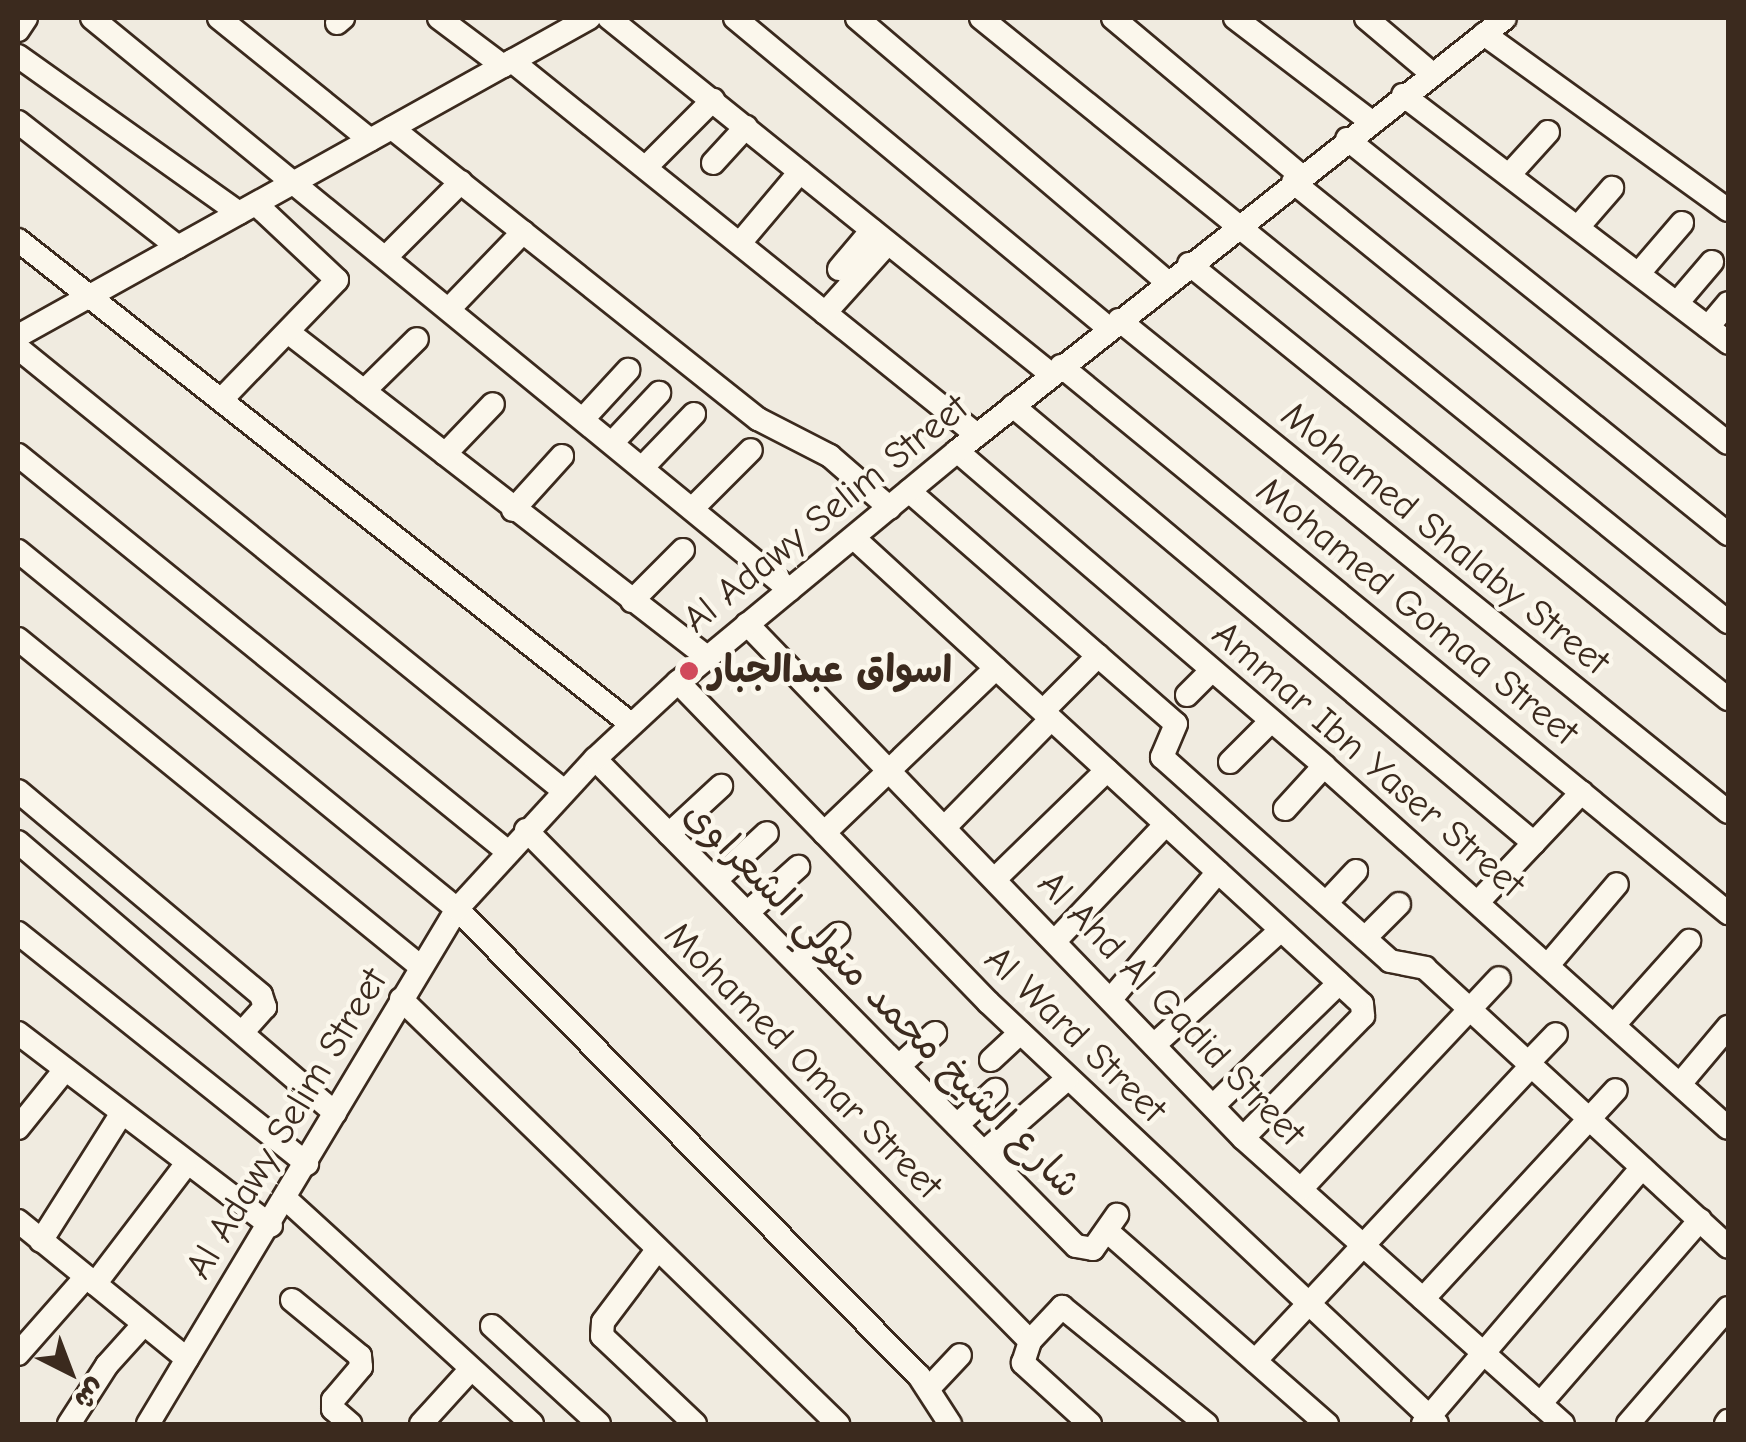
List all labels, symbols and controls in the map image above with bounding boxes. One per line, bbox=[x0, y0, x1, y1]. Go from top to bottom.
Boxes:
street label: Al Adawy Selim Street bbox=[674, 385, 978, 643]
street label: Mohamed Shalaby Street bbox=[1272, 393, 1618, 685]
street label: Mohamed Gomaa Street bbox=[1247, 468, 1587, 756]
street label: Ammar Ibn Yaser Street bbox=[1203, 612, 1533, 908]
place label: اسواق عبدالجبار bbox=[709, 648, 952, 694]
marker: اسواق عبدالجبار bbox=[678, 660, 700, 682]
street label: شارع الشيخ محمد متولي الشعراوى bbox=[674, 792, 1090, 1208]
street label: Al Ahd Al Gadid Street bbox=[1028, 862, 1314, 1156]
street label: Mohamed Omar Street bbox=[655, 913, 951, 1209]
street label: Al Ward Street bbox=[975, 937, 1175, 1133]
street label: Al Adawy Selim Street bbox=[176, 961, 398, 1287]
north arrow bbox=[20, 1322, 120, 1422]
text: ش bbox=[68, 1372, 112, 1416]

